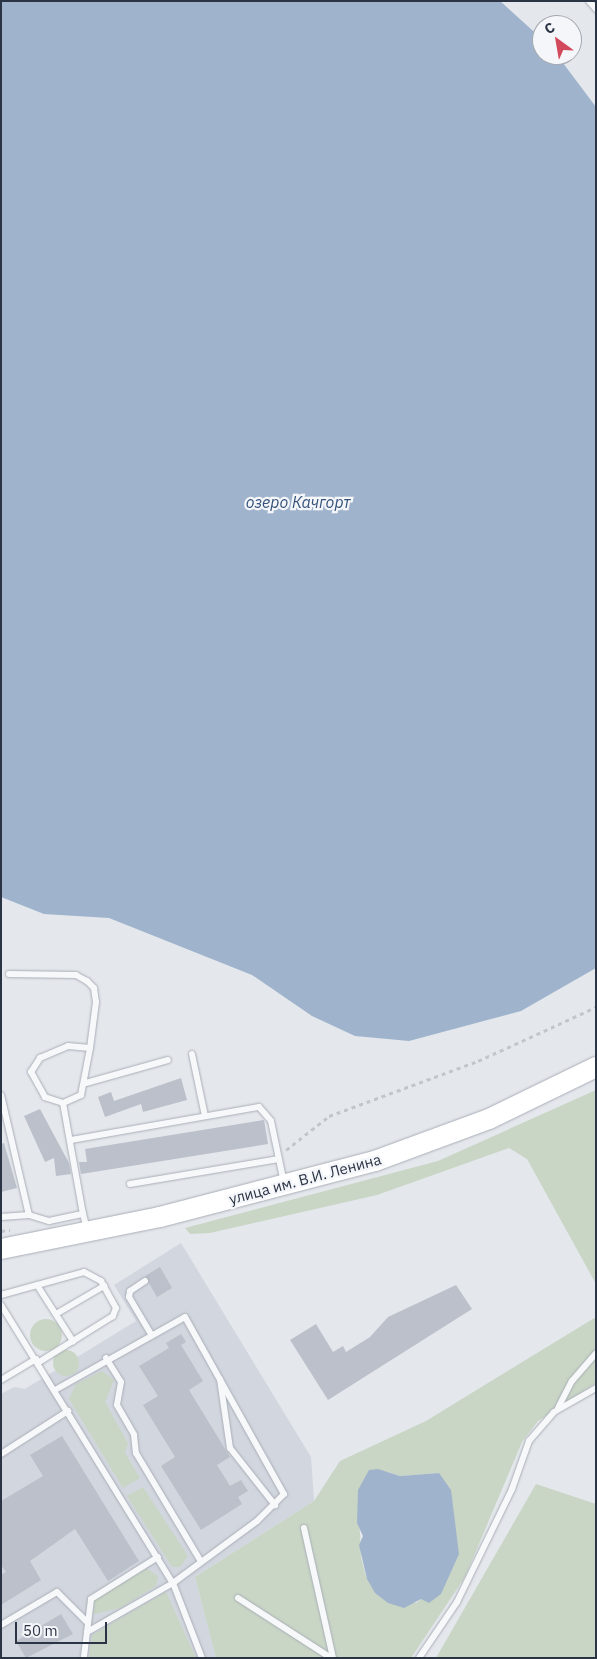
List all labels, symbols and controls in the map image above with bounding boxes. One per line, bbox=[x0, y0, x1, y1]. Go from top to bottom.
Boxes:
north arrow bbox=[532, 15, 582, 65]
text: С bbox=[541, 18, 558, 38]
water label: озеро Качгорт bbox=[246, 492, 350, 512]
street label: улица им. В.И. Ленина bbox=[227, 1150, 383, 1208]
scale bar bbox=[18, 1612, 110, 1644]
text: 50 m bbox=[23, 1621, 58, 1640]

